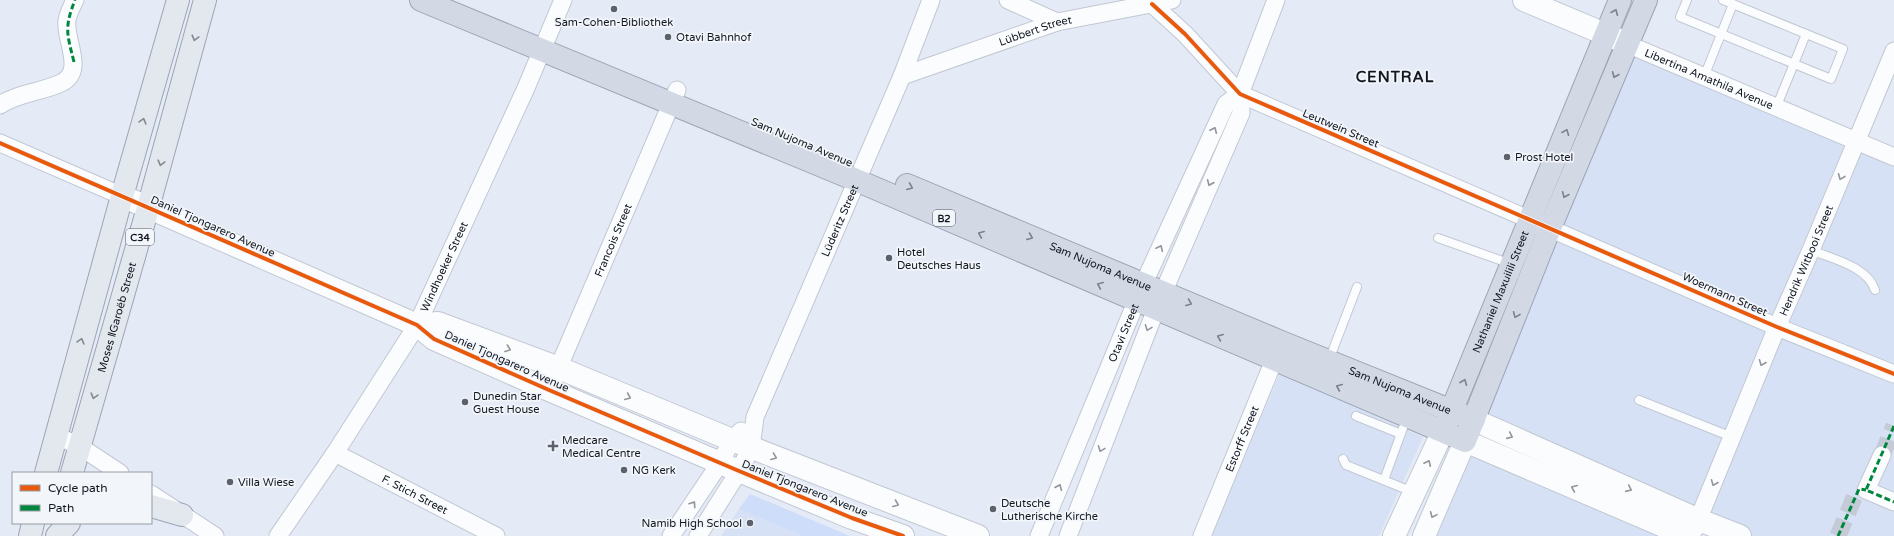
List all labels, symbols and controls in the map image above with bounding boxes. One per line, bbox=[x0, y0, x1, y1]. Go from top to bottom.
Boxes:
marker: Sam-Cohen-Bibliothek bbox=[609, 4, 619, 14]
one-way arrow bbox=[1610, 8, 1618, 16]
street label: Lübbert Street bbox=[997, 13, 1073, 49]
place label: Sam-Cohen-Bibliothek bbox=[555, 16, 673, 29]
place label: Otavi Bahnhof bbox=[676, 31, 752, 44]
marker: Otavi Bahnhof bbox=[663, 32, 673, 42]
one-way arrow bbox=[191, 34, 200, 41]
street label: Libertina Amathila Avenue bbox=[1643, 46, 1775, 112]
district label: CENTRAL bbox=[1356, 68, 1434, 86]
one-way arrow bbox=[1611, 71, 1619, 78]
street label: Leutwein Street bbox=[1301, 106, 1381, 150]
street label: Sam Nujoma Avenue bbox=[749, 115, 855, 170]
one-way arrow bbox=[138, 118, 147, 125]
one-way arrow bbox=[1209, 126, 1217, 134]
one-way arrow bbox=[1561, 128, 1569, 135]
place label: Prost Hotel bbox=[1515, 151, 1573, 164]
marker: Prost Hotel bbox=[1502, 152, 1512, 162]
one-way arrow bbox=[157, 160, 165, 166]
one-way arrow bbox=[1838, 173, 1846, 181]
one-way arrow bbox=[1207, 178, 1215, 186]
one-way arrow bbox=[906, 182, 914, 190]
street label: Lüderitz Street bbox=[819, 183, 861, 259]
one-way arrow bbox=[1561, 191, 1569, 198]
street label: Daniel Tjongarero Avenue bbox=[149, 193, 277, 260]
street label: Francois Street bbox=[592, 202, 635, 279]
street label: Hendrik Witbooi Street bbox=[1777, 203, 1836, 318]
road number: B2 bbox=[933, 210, 955, 226]
street label: Windhoeker Street bbox=[418, 220, 471, 314]
road number: C34 bbox=[126, 229, 154, 245]
street label: Nathaniel Maxuilili Street bbox=[1470, 229, 1532, 355]
one-way arrow bbox=[977, 231, 985, 239]
one-way arrow bbox=[1027, 232, 1034, 240]
street label: Sam Nujoma Avenue bbox=[1047, 240, 1153, 294]
one-way arrow bbox=[1155, 245, 1163, 252]
place label: Hotel Deutsches Haus bbox=[897, 246, 981, 272]
marker: Hotel Deutsches Haus bbox=[884, 253, 894, 263]
street label: Moses ǁGaroëb Street bbox=[95, 261, 139, 374]
street label: Woermann Street bbox=[1680, 270, 1769, 319]
one-way arrow bbox=[1097, 282, 1104, 290]
one-way arrow bbox=[1185, 298, 1193, 306]
street label: Otavi Street bbox=[1106, 302, 1142, 364]
one-way arrow bbox=[1513, 311, 1521, 319]
one-way arrow bbox=[1145, 325, 1153, 332]
street label: Daniel Tjongarero Avenue bbox=[443, 328, 571, 395]
one-way arrow bbox=[1216, 333, 1223, 341]
one-way arrow bbox=[77, 337, 85, 344]
one-way arrow bbox=[504, 344, 511, 352]
one-way arrow bbox=[1759, 358, 1767, 366]
street label: Sam Nujoma Avenue bbox=[1347, 364, 1453, 417]
one-way arrow bbox=[1459, 378, 1467, 385]
one-way arrow bbox=[1336, 384, 1343, 392]
place label: Dunedin Star Guest House bbox=[473, 390, 542, 416]
one-way arrow bbox=[90, 392, 99, 399]
one-way arrow bbox=[625, 392, 632, 400]
marker: Dunedin Star Guest House bbox=[460, 397, 470, 407]
street label: Estorff Street bbox=[1223, 404, 1262, 474]
one-way arrow bbox=[1506, 431, 1513, 439]
place label: Medcare Medical Centre bbox=[562, 434, 641, 460]
marker: Medcare Medical Centre bbox=[547, 440, 559, 452]
one-way arrow bbox=[1098, 446, 1106, 453]
one-way arrow bbox=[771, 452, 778, 460]
street label: Daniel Tjongarero Avenue bbox=[740, 457, 870, 520]
one-way arrow bbox=[1423, 459, 1431, 467]
place label: NG Kerk bbox=[632, 464, 676, 477]
marker: NG Kerk bbox=[619, 465, 629, 475]
legend bbox=[12, 472, 152, 524]
street label: F. Stich Street bbox=[380, 472, 450, 517]
place label: Villa Wiese bbox=[238, 476, 294, 489]
marker: Villa Wiese bbox=[225, 477, 235, 487]
one-way arrow bbox=[1710, 480, 1718, 487]
text: Cycle path bbox=[48, 481, 107, 495]
one-way arrow bbox=[1055, 484, 1063, 491]
one-way arrow bbox=[1571, 484, 1578, 492]
one-way arrow bbox=[1624, 484, 1632, 492]
place label: Deutsche Lutherische Kirche bbox=[1001, 497, 1098, 523]
one-way arrow bbox=[892, 499, 899, 507]
text: Path bbox=[48, 501, 74, 515]
one-way arrow bbox=[688, 501, 695, 508]
marker: Deutsche Lutherische Kirche bbox=[988, 504, 998, 514]
one-way arrow bbox=[1430, 511, 1438, 519]
place label: Namib High School bbox=[641, 517, 742, 530]
marker: Namib High School bbox=[745, 518, 755, 528]

